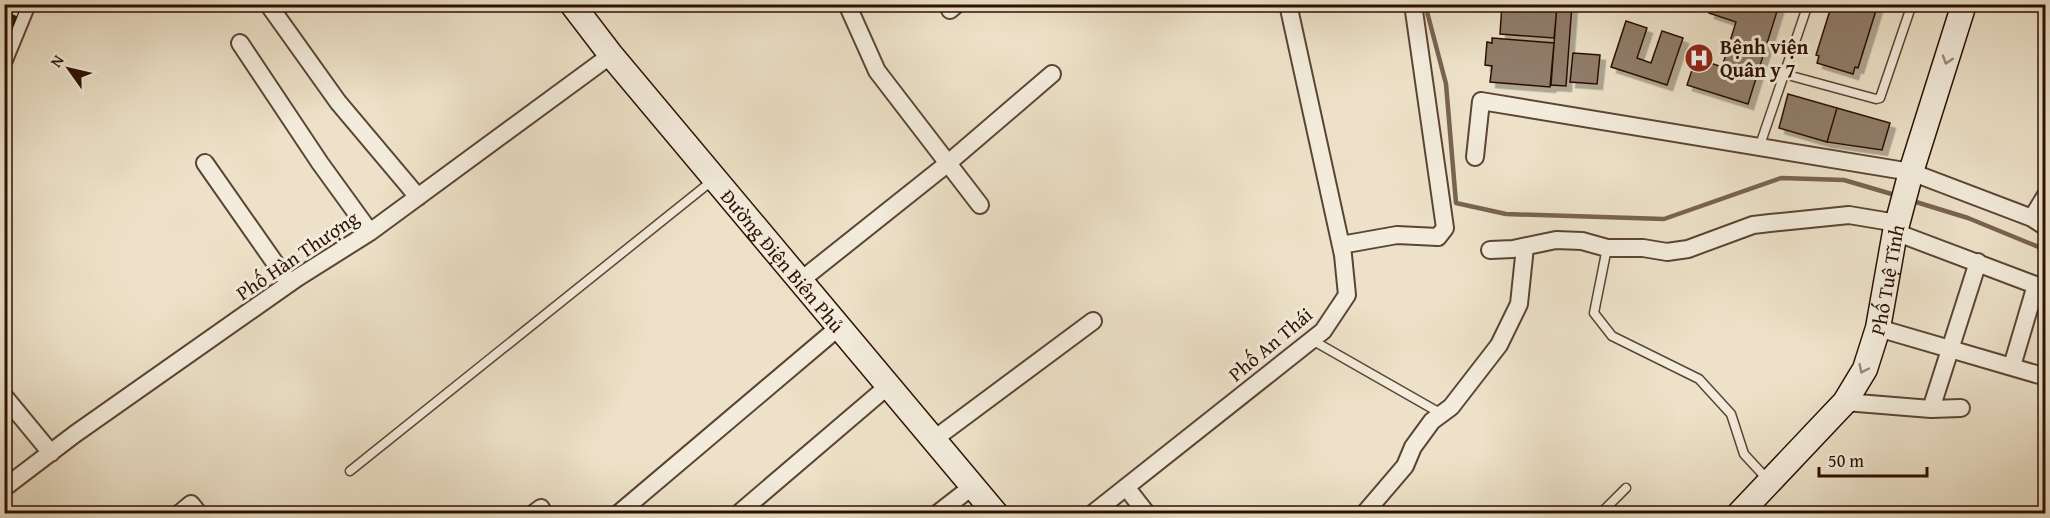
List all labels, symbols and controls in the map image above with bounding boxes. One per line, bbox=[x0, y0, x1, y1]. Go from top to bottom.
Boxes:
place label: Bệnh viện Quân y 7 bbox=[1720, 32, 1809, 84]
north arrow bbox=[39, 39, 99, 99]
hospital icon: Bệnh viện Quân y 7 bbox=[1683, 42, 1715, 74]
text: N bbox=[44, 49, 70, 72]
one-way arrow bbox=[1941, 54, 1954, 65]
street label: Đường Điện Biên Phủ bbox=[714, 182, 852, 338]
street label: Phố Hàn Thượng bbox=[230, 203, 364, 307]
street label: Phố Tuệ Tĩnh bbox=[1862, 221, 1911, 339]
street label: Phố An Thái bbox=[1222, 300, 1319, 388]
one-way arrow bbox=[1859, 363, 1871, 374]
scale bar bbox=[1819, 440, 1927, 478]
text: 50 m bbox=[1828, 447, 1864, 474]

